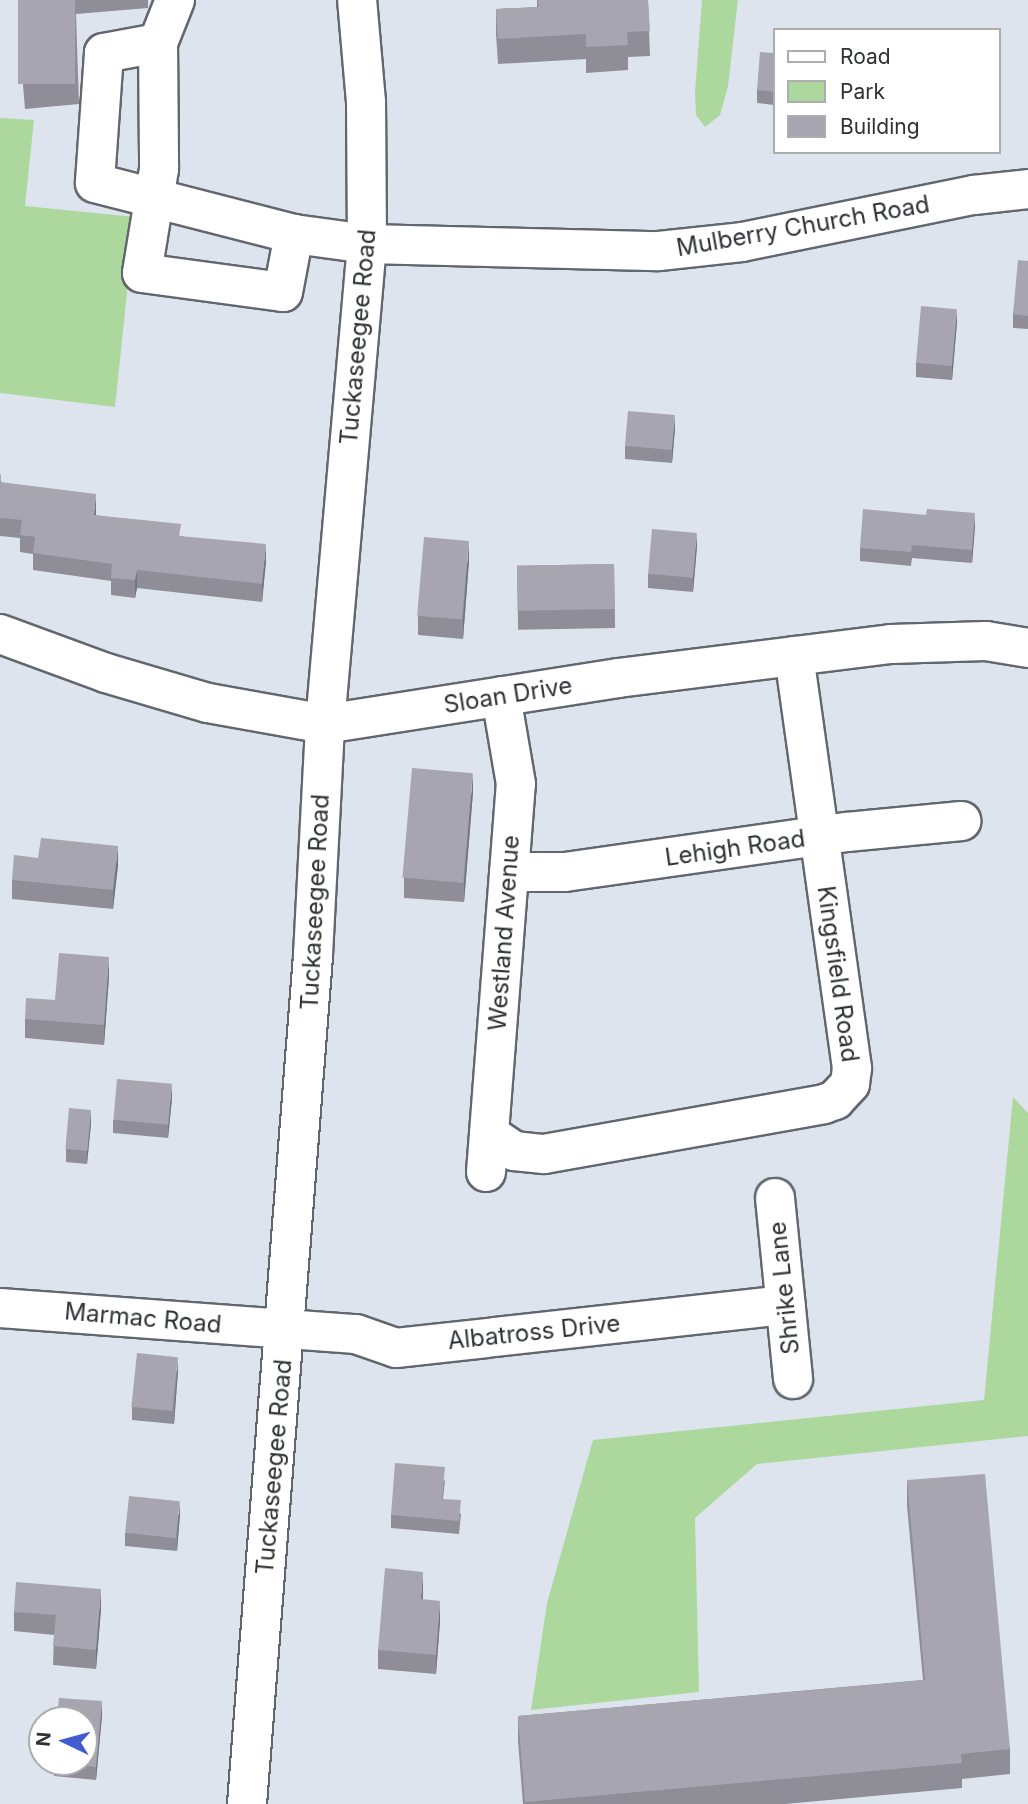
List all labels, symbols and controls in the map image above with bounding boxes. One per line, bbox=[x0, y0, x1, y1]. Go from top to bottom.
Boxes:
legend bbox=[772, 28, 1000, 154]
text: Road bbox=[840, 44, 891, 69]
text: Park bbox=[840, 79, 885, 104]
text: Building bbox=[840, 114, 920, 139]
street label: Mulberry Church Road bbox=[674, 190, 932, 262]
street label: Tuckaseegee Road bbox=[334, 228, 382, 446]
street label: Sloan Drive bbox=[442, 671, 574, 719]
street label: Tuckaseegee Road bbox=[295, 793, 335, 1011]
street label: Lehigh Road bbox=[663, 824, 807, 872]
street label: Westland Avenue bbox=[483, 834, 525, 1032]
street label: Kingsfield Road bbox=[811, 884, 865, 1064]
street label: Shrike Lane bbox=[763, 1220, 805, 1356]
street label: Marmac Road bbox=[63, 1297, 223, 1339]
street label: Albatross Drive bbox=[446, 1309, 622, 1355]
street label: Tuckaseegee Road bbox=[250, 1358, 298, 1576]
north arrow bbox=[28, 1706, 98, 1776]
text: N bbox=[31, 1731, 56, 1748]

